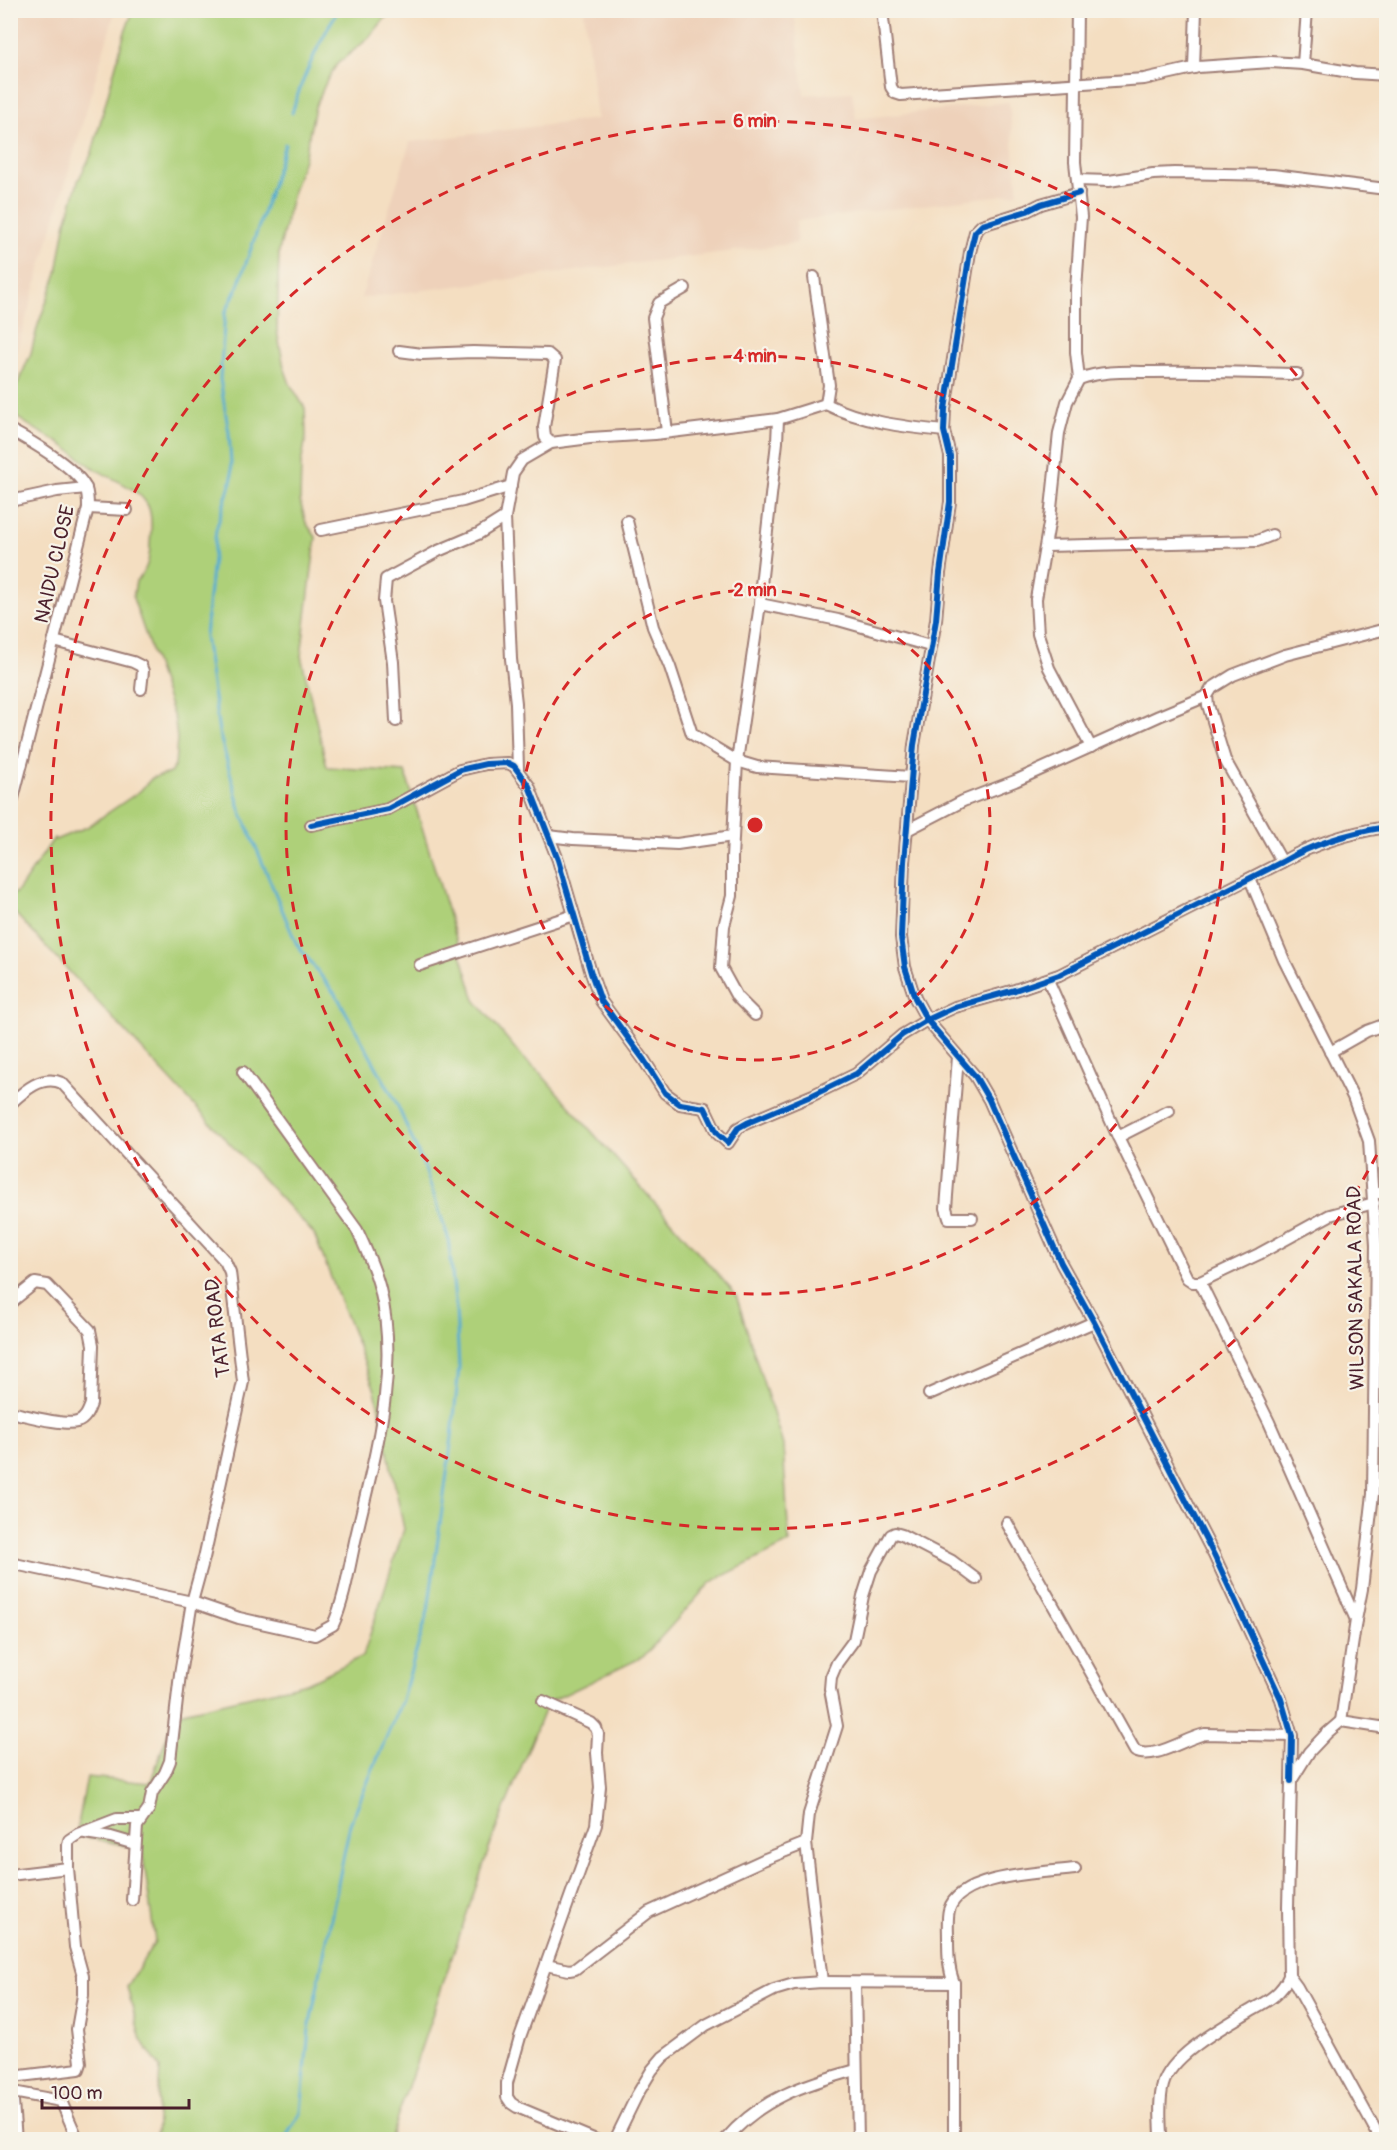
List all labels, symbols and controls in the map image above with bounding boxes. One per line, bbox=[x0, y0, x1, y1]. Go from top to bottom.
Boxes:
text: 6 min bbox=[733, 110, 777, 133]
text: 4 min bbox=[733, 345, 777, 368]
street label: NAIDU CLOSE bbox=[29, 503, 80, 626]
text: 2 min bbox=[733, 579, 777, 602]
centre of rings bbox=[745, 815, 765, 835]
street label: WILSON SAKALA ROAD bbox=[1341, 1186, 1370, 1390]
street label: TATA ROAD bbox=[199, 1277, 236, 1379]
scale bar bbox=[42, 2072, 189, 2110]
text: 100 m bbox=[51, 2082, 103, 2105]

